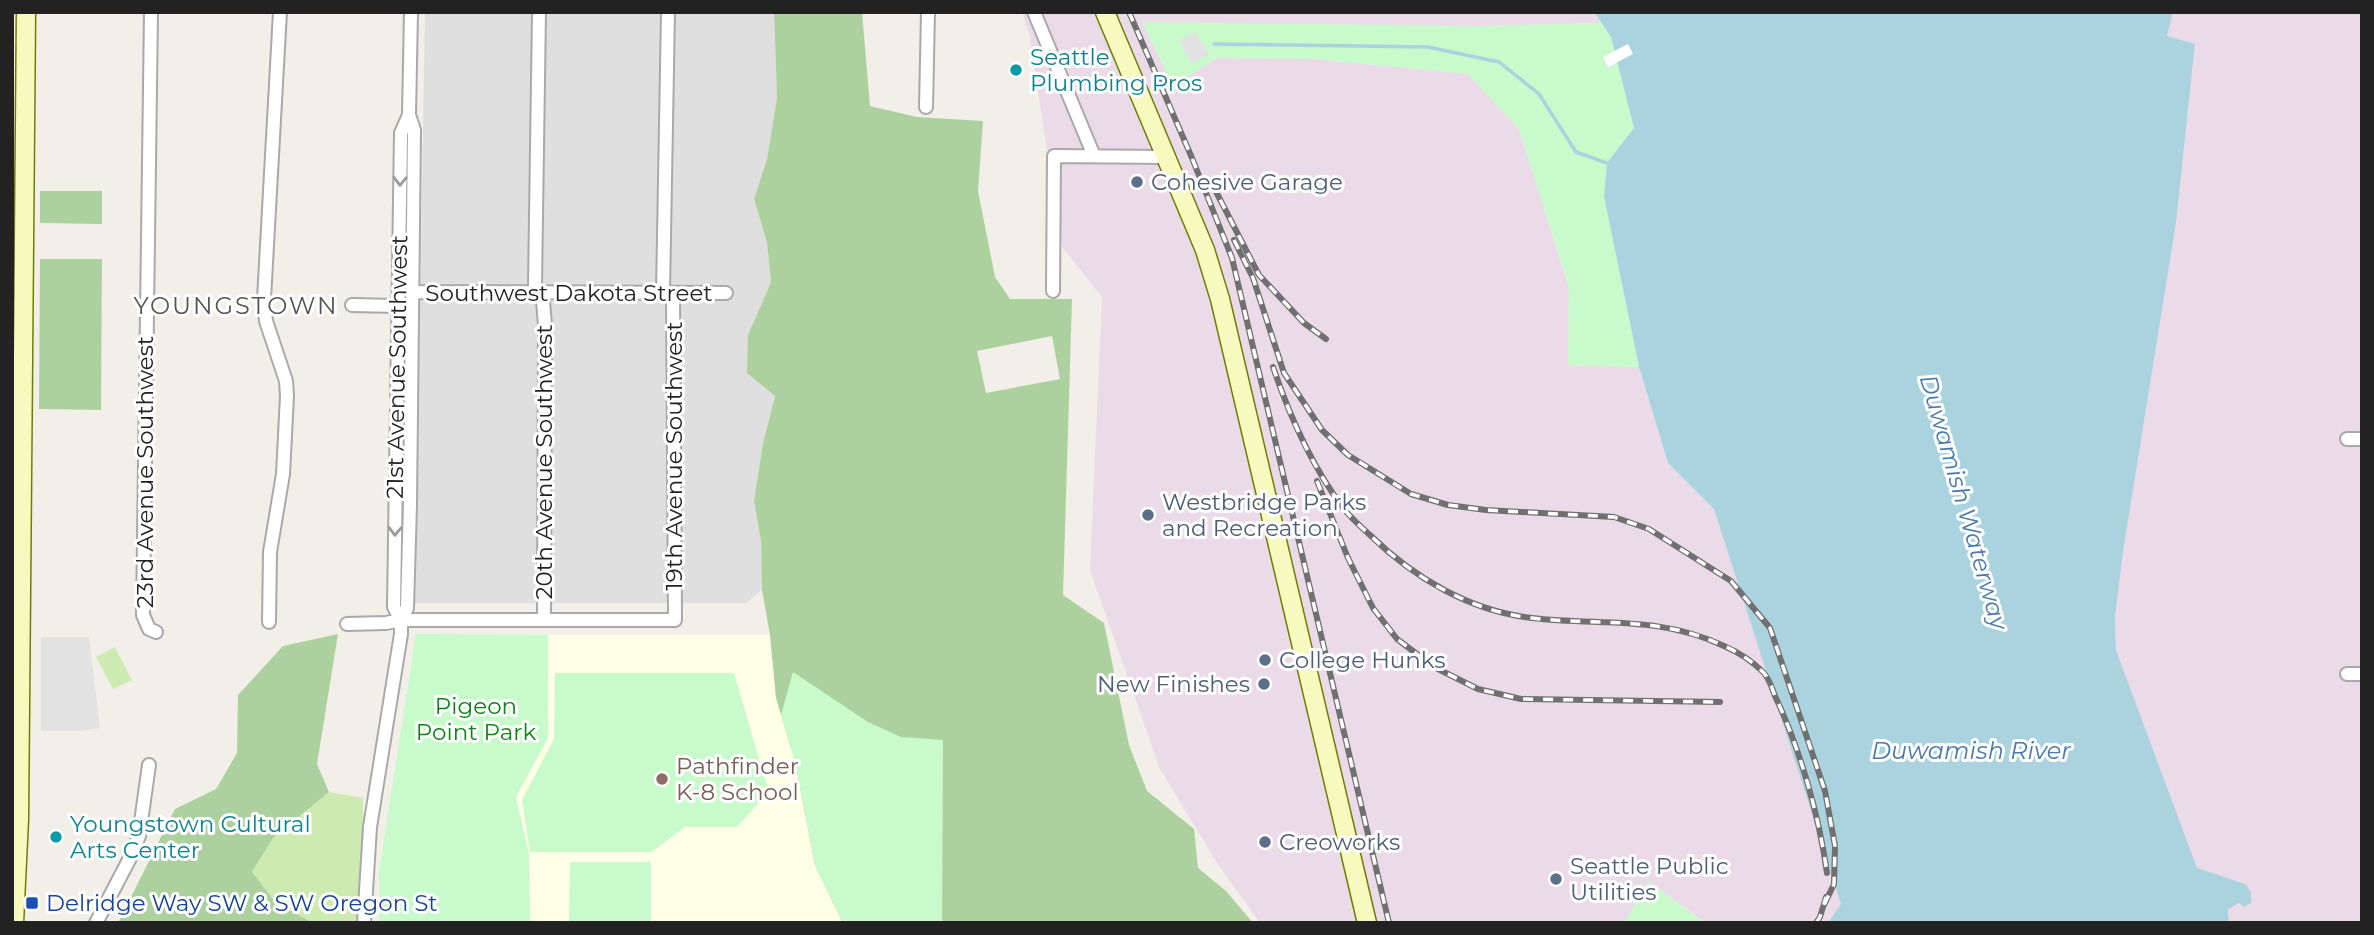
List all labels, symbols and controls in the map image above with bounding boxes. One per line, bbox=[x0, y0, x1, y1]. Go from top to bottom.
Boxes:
place label: Seattle Plumbing Pros bbox=[1030, 43, 1202, 97]
marker: Seattle Plumbing Pros bbox=[1008, 62, 1024, 78]
place label: Cohesive Garage bbox=[1151, 168, 1343, 196]
marker: Cohesive Garage bbox=[1129, 174, 1145, 190]
one-way arrow bbox=[392, 176, 408, 187]
street label: 21st Avenue Southwest bbox=[381, 235, 413, 499]
street label: Southwest Dakota Street bbox=[425, 279, 713, 307]
district label: YOUNGSTOWN bbox=[133, 291, 339, 320]
street label: 19th Avenue Southwest bbox=[660, 321, 688, 591]
street label: 20th Avenue Southwest bbox=[530, 324, 558, 600]
street label: 23rd Avenue Southwest bbox=[131, 336, 159, 608]
water label: Duwamish Waterway bbox=[1914, 371, 2015, 635]
place label: Westbridge Parks and Recreation bbox=[1162, 488, 1366, 542]
marker: Westbridge Parks and Recreation bbox=[1140, 507, 1156, 523]
one-way arrow bbox=[388, 526, 403, 537]
place label: College Hunks bbox=[1279, 646, 1445, 674]
marker: College Hunks bbox=[1257, 652, 1273, 668]
place label: New Finishes bbox=[1097, 670, 1250, 698]
marker: New Finishes bbox=[1256, 676, 1272, 692]
park label: Pigeon Point Park bbox=[416, 692, 536, 746]
water label: Duwamish River bbox=[1871, 736, 2072, 765]
place label: Pathfinder K-8 School bbox=[676, 752, 799, 806]
marker: Pathfinder K-8 School bbox=[654, 771, 670, 787]
place label: Youngstown Cultural Arts Center bbox=[70, 810, 311, 864]
place label: Creoworks bbox=[1279, 828, 1400, 856]
marker: Youngstown Cultural Arts Center bbox=[48, 829, 64, 845]
marker: Creoworks bbox=[1257, 834, 1273, 850]
place label: Seattle Public Utilities bbox=[1570, 852, 1729, 906]
marker: Seattle Public Utilities bbox=[1548, 871, 1564, 887]
place label: Delridge Way SW & SW Oregon St bbox=[46, 889, 438, 917]
marker: Delridge Way SW & SW Oregon St bbox=[24, 895, 40, 911]

